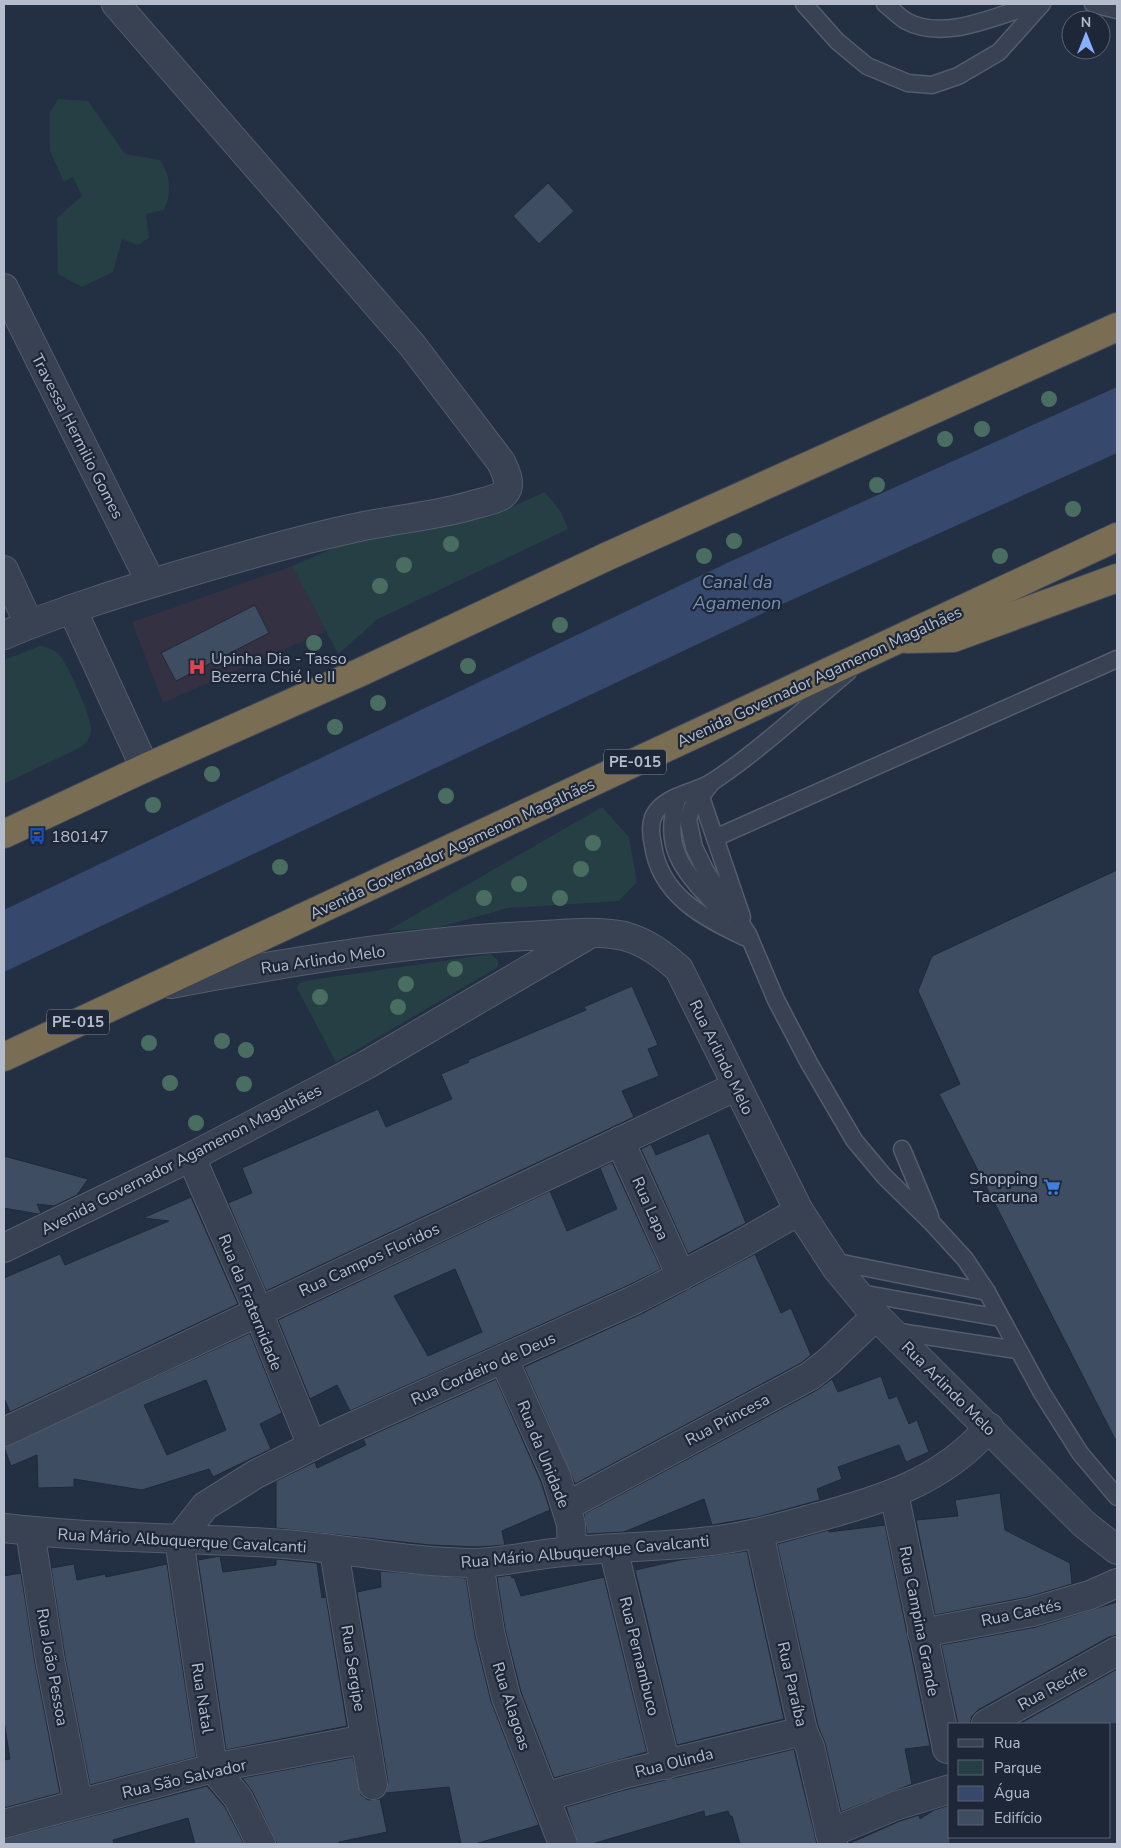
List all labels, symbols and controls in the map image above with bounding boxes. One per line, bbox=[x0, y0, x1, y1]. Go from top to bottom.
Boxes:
north arrow bbox=[1061, 10, 1111, 60]
text: N bbox=[1081, 13, 1091, 32]
street label: Travessa Hermilio Gomes bbox=[26, 350, 128, 523]
water label: Canal da Agamenon bbox=[692, 570, 781, 615]
street label: Avenida Governador Agamenon Magalhães bbox=[673, 601, 966, 753]
place label: Upinha Dia - Tasso Bezerra Chié I e II bbox=[211, 648, 347, 688]
hospital icon: Upinha Dia - Tasso Bezerra Chié I e II bbox=[187, 657, 207, 677]
road number: PE-015 bbox=[604, 750, 666, 774]
street label: Avenida Governador Agamenon Magalhães bbox=[306, 773, 599, 925]
bus stop icon: 180147 bbox=[27, 826, 47, 846]
place label: 180147 bbox=[51, 826, 109, 848]
street label: Rua Arlindo Melo bbox=[260, 940, 387, 980]
street label: Rua Arlindo Melo bbox=[684, 996, 758, 1119]
road number: PE-015 bbox=[47, 1010, 109, 1034]
street label: Avenida Governador Agamenon Magalhães bbox=[37, 1079, 326, 1241]
place label: Shopping Tacaruna bbox=[969, 1168, 1038, 1208]
street label: Rua Lapa bbox=[626, 1173, 674, 1244]
supermarket icon: Shopping Tacaruna bbox=[1042, 1177, 1062, 1197]
street label: Rua Campos Floridos bbox=[296, 1218, 443, 1302]
street label: Rua da Fraternidade bbox=[213, 1231, 287, 1374]
street label: Rua Cordeiro de Deus bbox=[408, 1327, 559, 1411]
street label: Rua Arlindo Melo bbox=[896, 1337, 1000, 1441]
street label: Rua Princesa bbox=[681, 1388, 774, 1451]
street label: Rua da Unidade bbox=[511, 1397, 575, 1511]
street label: Rua Mário Albuquerque Cavalcanti bbox=[57, 1523, 307, 1559]
street label: Rua Mário Albuquerque Cavalcanti bbox=[460, 1530, 710, 1574]
street label: Rua Campina Grande bbox=[894, 1544, 944, 1698]
street label: Rua Pernambuco bbox=[614, 1594, 664, 1718]
street label: Rua Caetés bbox=[979, 1594, 1063, 1632]
street label: Rua João Pessoa bbox=[31, 1607, 73, 1728]
street label: Rua Sergipe bbox=[335, 1623, 371, 1713]
street label: Rua Paraíba bbox=[772, 1640, 812, 1729]
street label: Rua Alagoas bbox=[486, 1659, 536, 1753]
street label: Rua Recife bbox=[1014, 1660, 1091, 1716]
street label: Rua Natal bbox=[186, 1661, 219, 1735]
legend bbox=[948, 1723, 1111, 1838]
text: Rua bbox=[994, 1733, 1020, 1753]
street label: Rua Olinda bbox=[633, 1743, 716, 1783]
street label: Rua São Salvador bbox=[120, 1754, 249, 1804]
text: Parque bbox=[994, 1758, 1042, 1778]
text: Água bbox=[994, 1783, 1030, 1803]
text: Edifício bbox=[994, 1808, 1042, 1828]

